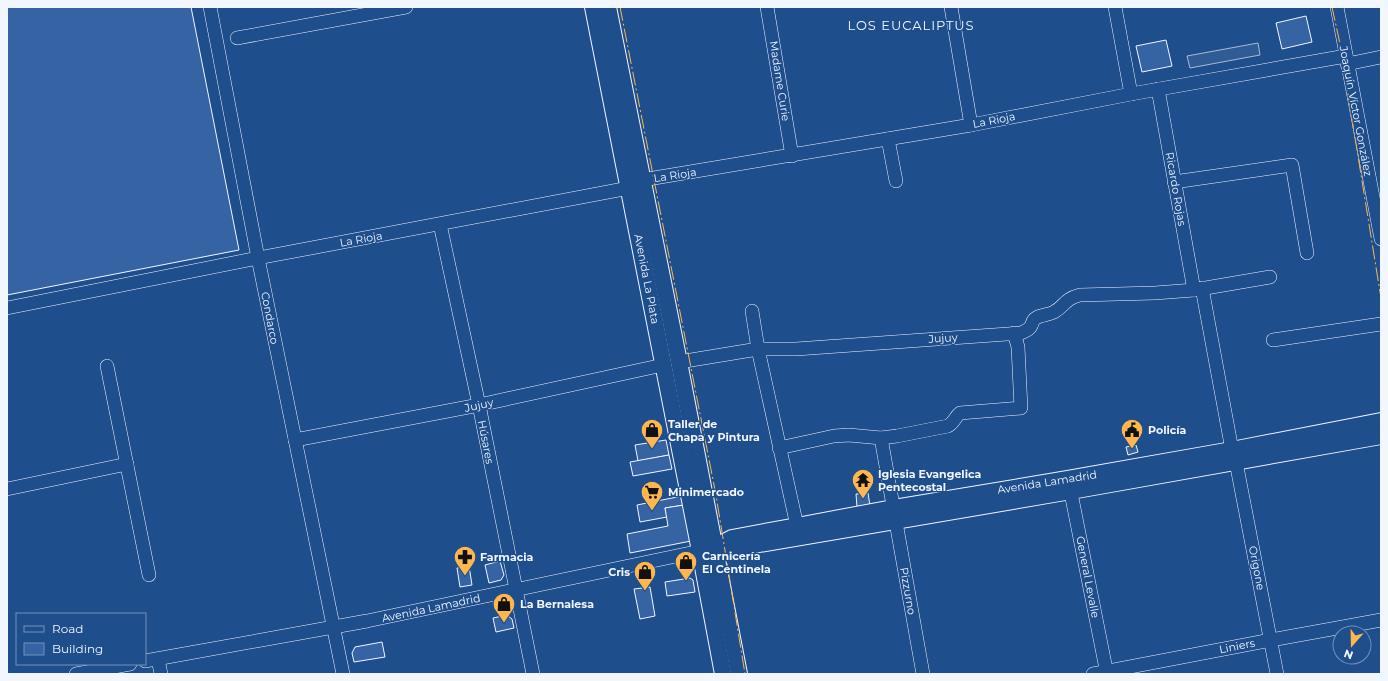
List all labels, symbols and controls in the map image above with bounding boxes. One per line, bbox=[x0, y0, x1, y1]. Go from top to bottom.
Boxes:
district label: LOS EUCALIPTUS bbox=[847, 17, 975, 33]
street label: Madame Curie bbox=[767, 40, 793, 122]
street label: Joaquín Víctor González bbox=[1336, 44, 1376, 178]
street label: La Rioja bbox=[971, 109, 1017, 131]
street label: Ricardo Rojas bbox=[1163, 151, 1189, 228]
street label: La Rioja bbox=[653, 165, 697, 185]
street label: La Rioja bbox=[339, 228, 383, 250]
street label: Avenida La Plata bbox=[631, 233, 663, 325]
street label: Condarco bbox=[258, 291, 282, 345]
street label: Jujuy bbox=[927, 330, 958, 346]
street label: Jujuy bbox=[462, 395, 495, 415]
shop icon: Taller de Chapa y Pintura bbox=[639, 417, 665, 450]
place label: Taller de Chapa y Pintura bbox=[668, 417, 760, 444]
public building icon: Policía bbox=[1119, 417, 1145, 450]
street label: Húsares bbox=[475, 419, 497, 466]
place label: Policía bbox=[1148, 423, 1187, 437]
temple icon: Iglesia Evangelica Pentecostal bbox=[850, 467, 876, 500]
place label: Iglesia Evangelica Pentecostal bbox=[878, 467, 981, 494]
street label: Avenida Lamadrid bbox=[996, 467, 1098, 497]
supermarket icon: Minimercado bbox=[639, 479, 665, 512]
place label: Minimercado bbox=[668, 485, 744, 499]
street label: General Levalle bbox=[1073, 535, 1103, 620]
pharmacy icon: Farmacia bbox=[452, 544, 478, 577]
street label: Origone bbox=[1246, 545, 1268, 592]
shop icon: Carnicería El Centinela bbox=[673, 549, 699, 582]
place label: Carnicería El Centinela bbox=[702, 549, 771, 576]
place label: Farmacia bbox=[480, 550, 533, 564]
shop icon: Cris bbox=[632, 559, 658, 592]
place label: Cris bbox=[608, 565, 630, 579]
street label: Pizzurno bbox=[897, 566, 919, 616]
street label: Avenida Lamadrid bbox=[380, 591, 482, 625]
shop icon: La Bernalesa bbox=[491, 591, 517, 624]
place label: La Bernalesa bbox=[520, 597, 594, 611]
legend bbox=[16, 613, 146, 665]
text: Road bbox=[52, 621, 83, 636]
north arrow bbox=[1332, 625, 1372, 665]
street label: Liniers bbox=[1218, 636, 1257, 656]
text: Building bbox=[52, 641, 103, 656]
text: N bbox=[1342, 646, 1355, 662]

